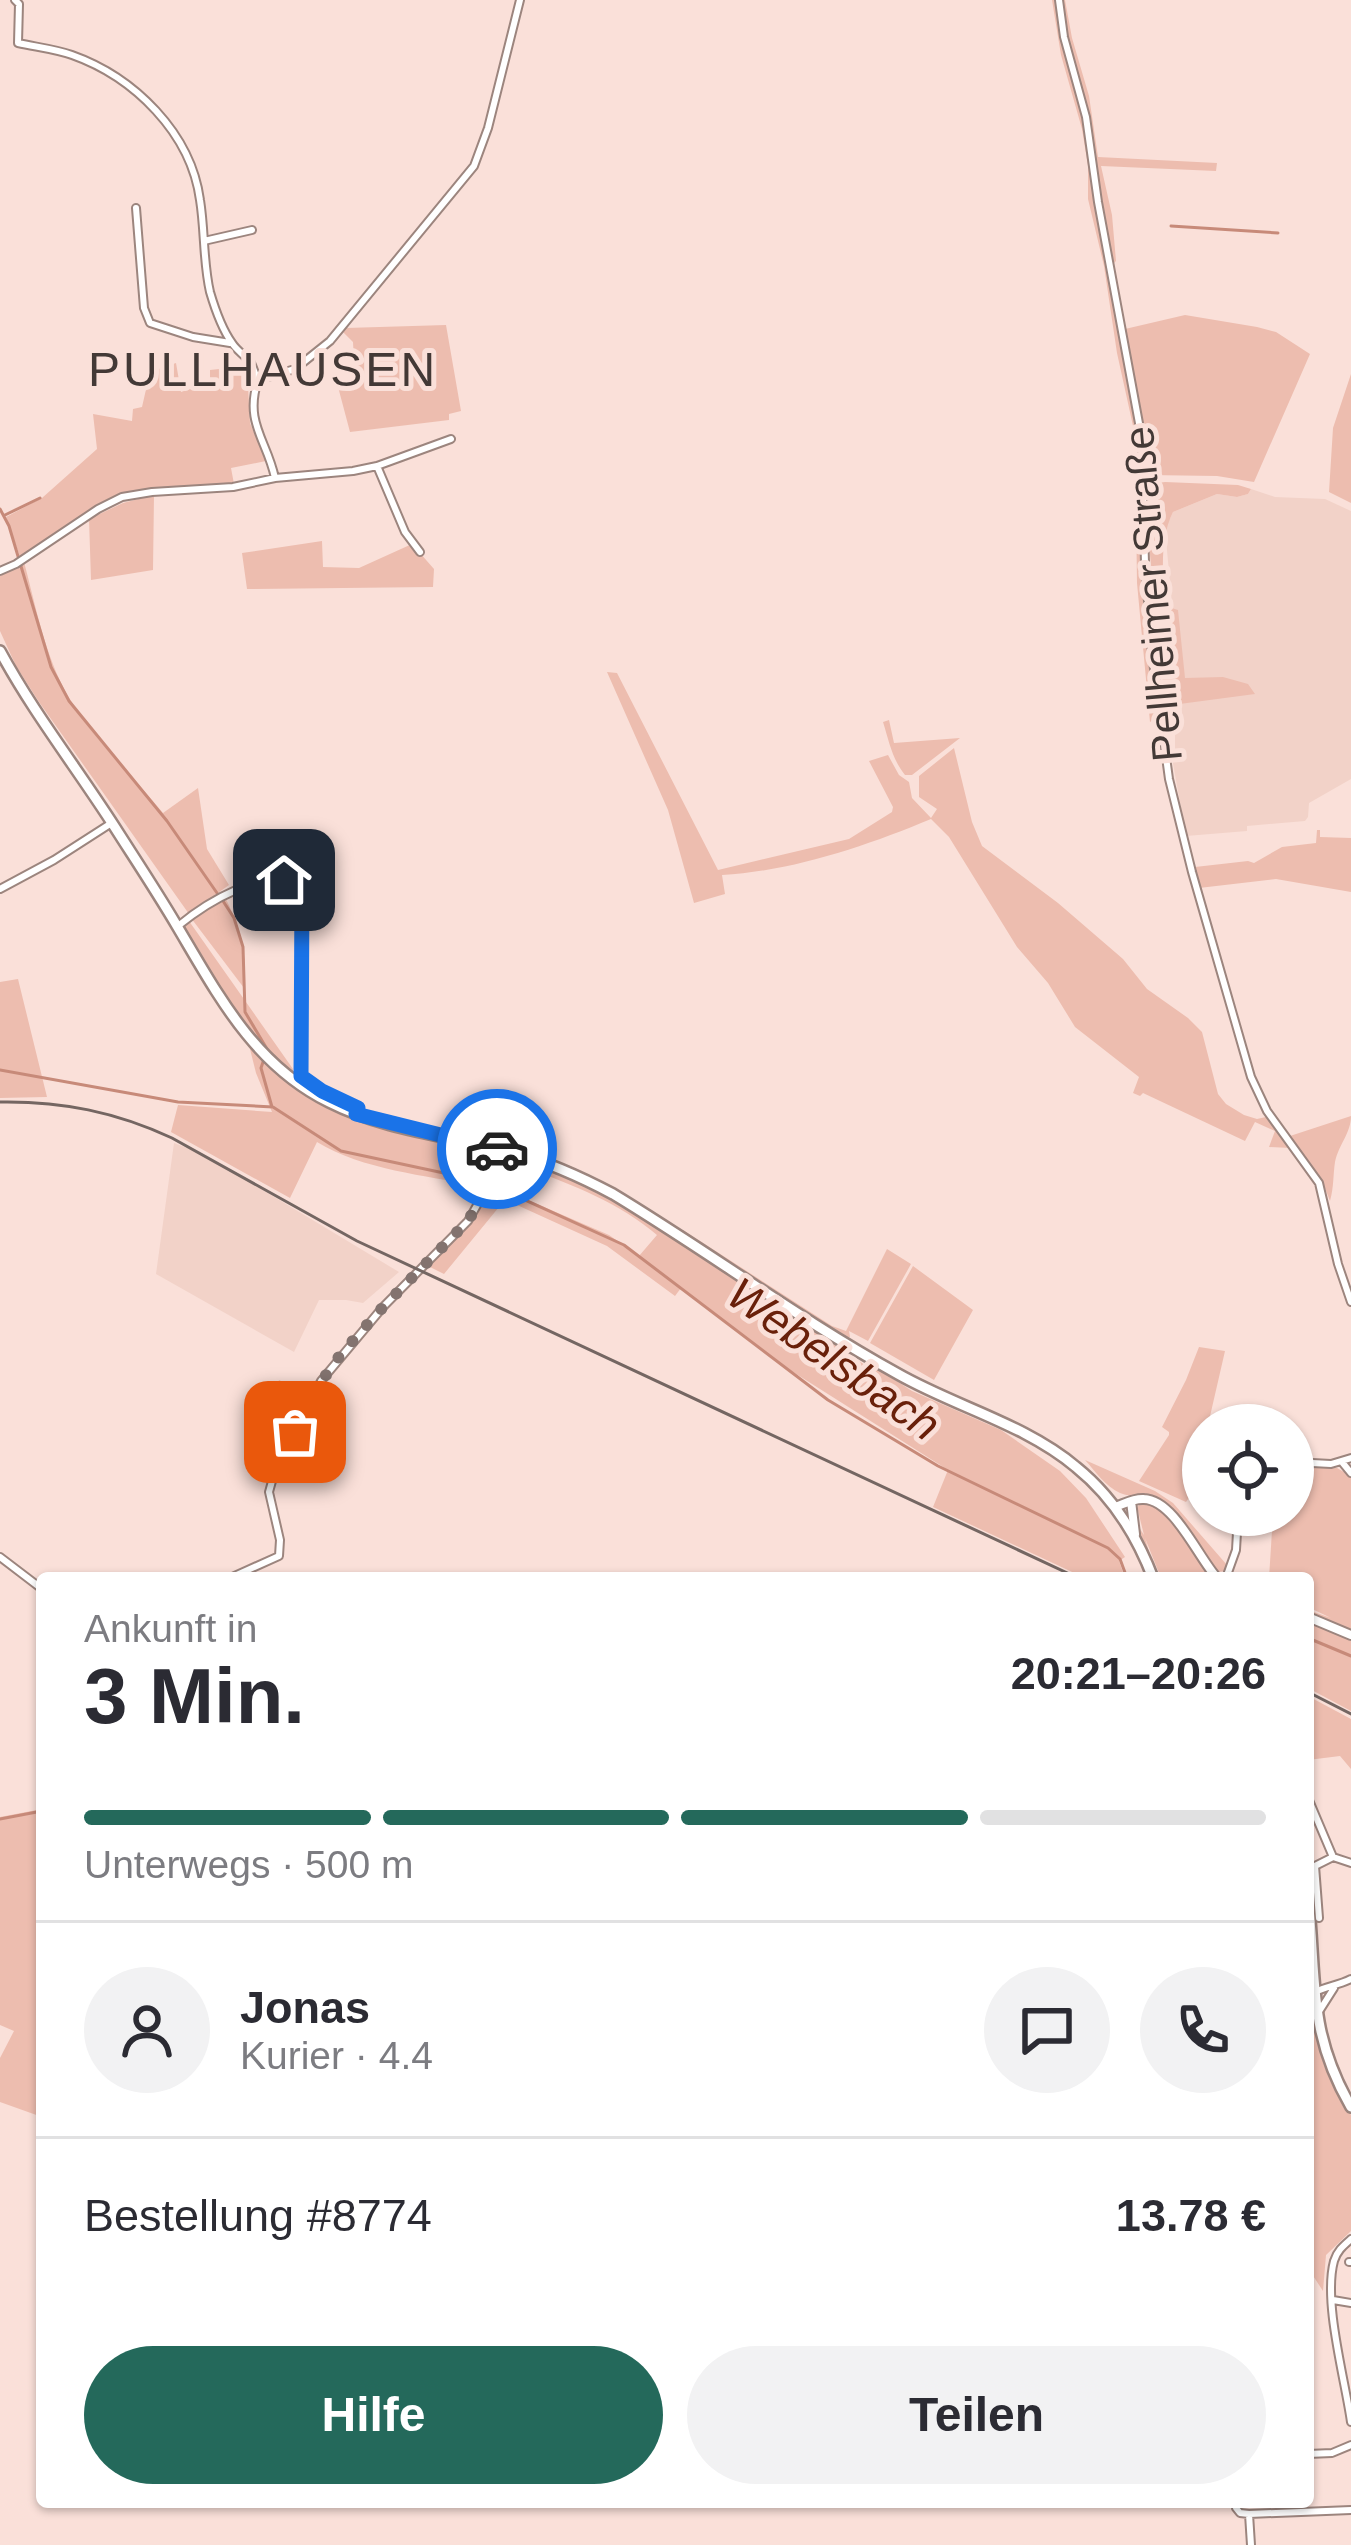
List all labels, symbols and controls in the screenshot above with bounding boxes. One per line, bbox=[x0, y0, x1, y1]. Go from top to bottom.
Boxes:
district label: PULLHAUSEN bbox=[88, 343, 438, 396]
street label: Pellheimer Straße bbox=[1115, 425, 1191, 763]
pin bbox=[233, 829, 335, 931]
icon: home bbox=[251, 847, 317, 913]
courier bbox=[437, 1089, 557, 1209]
icon: car bbox=[464, 1116, 530, 1182]
water label: Webelsbach bbox=[718, 1267, 950, 1451]
pin bbox=[244, 1381, 346, 1483]
icon: bag bbox=[262, 1399, 328, 1465]
map controls bbox=[1182, 1404, 1314, 1536]
button: locate bbox=[1182, 1404, 1314, 1536]
text: Ankunft in bbox=[84, 1607, 257, 1650]
text: 20:21–20:26 bbox=[1011, 1648, 1266, 1699]
text: 3 Min. bbox=[84, 1652, 305, 1740]
text: Unterwegs · 500 m bbox=[84, 1843, 413, 1886]
button: person bbox=[84, 1967, 210, 2093]
button: chat bbox=[984, 1967, 1110, 2093]
button: phone bbox=[1140, 1967, 1266, 2093]
text: Jonas bbox=[240, 1982, 370, 2033]
text: Kurier · 4.4 bbox=[240, 2034, 433, 2077]
text: Bestellung #8774 bbox=[84, 2190, 432, 2241]
text: 13.78 € bbox=[1116, 2190, 1266, 2241]
button: Hilfe bbox=[84, 2346, 663, 2484]
button: Teilen bbox=[687, 2346, 1266, 2484]

